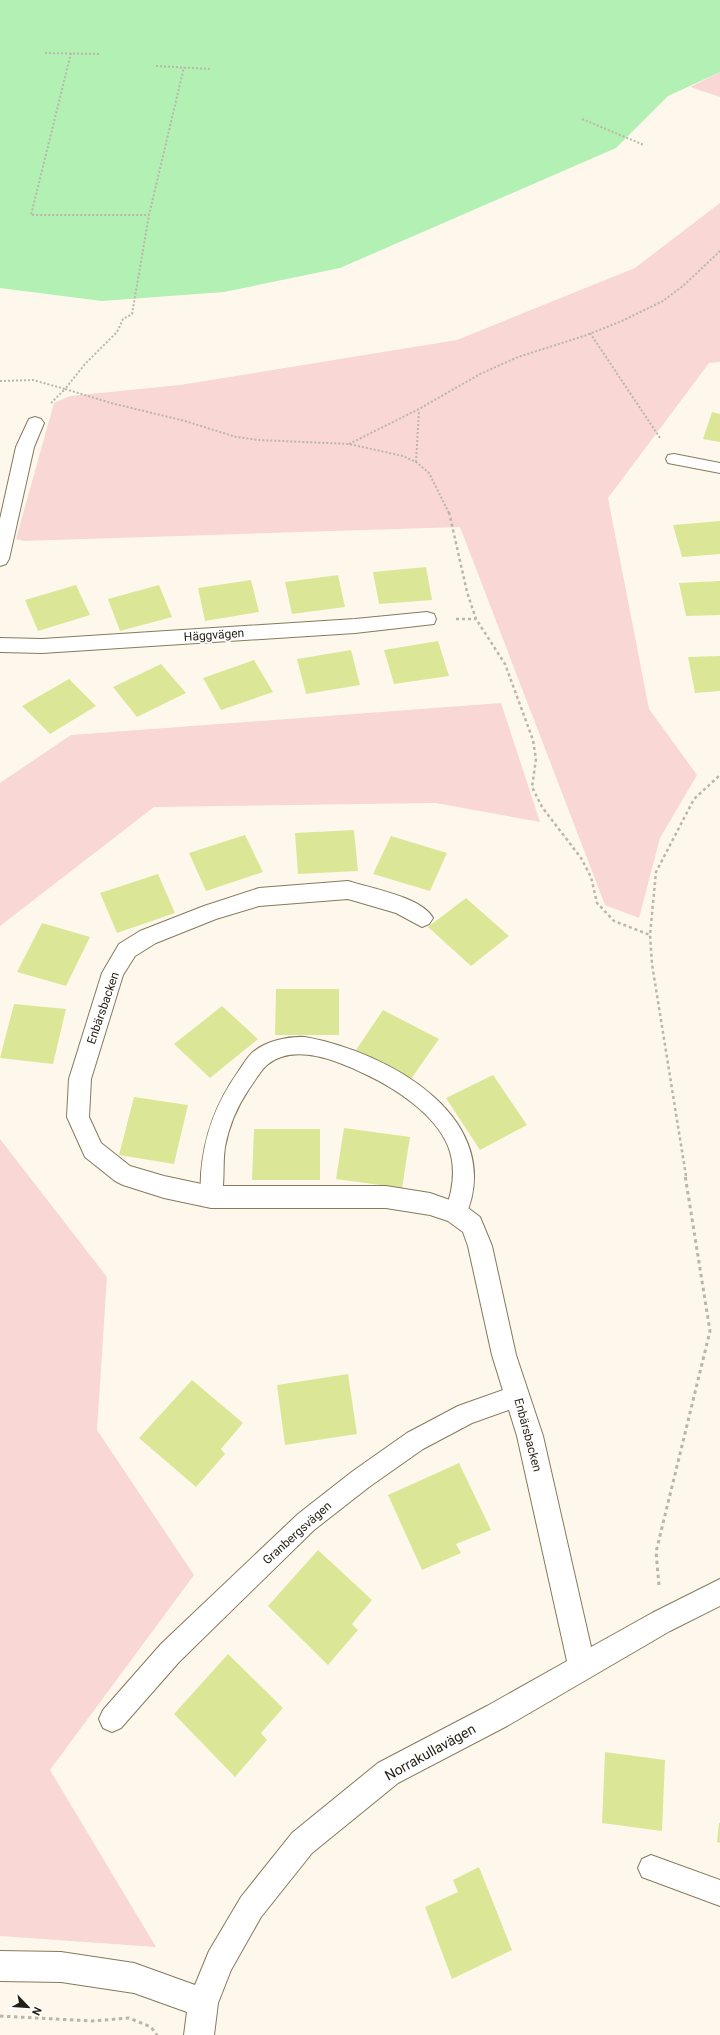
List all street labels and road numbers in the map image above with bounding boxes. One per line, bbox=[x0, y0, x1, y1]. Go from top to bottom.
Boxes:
street label: Häggvägen bbox=[183, 626, 245, 644]
street label: Enbärsbacken bbox=[84, 970, 122, 1046]
street label: Enbärsbacken bbox=[511, 1397, 545, 1473]
street label: Granbergsvägen bbox=[260, 1499, 334, 1567]
street label: Norrakullavägen bbox=[382, 1720, 478, 1784]

